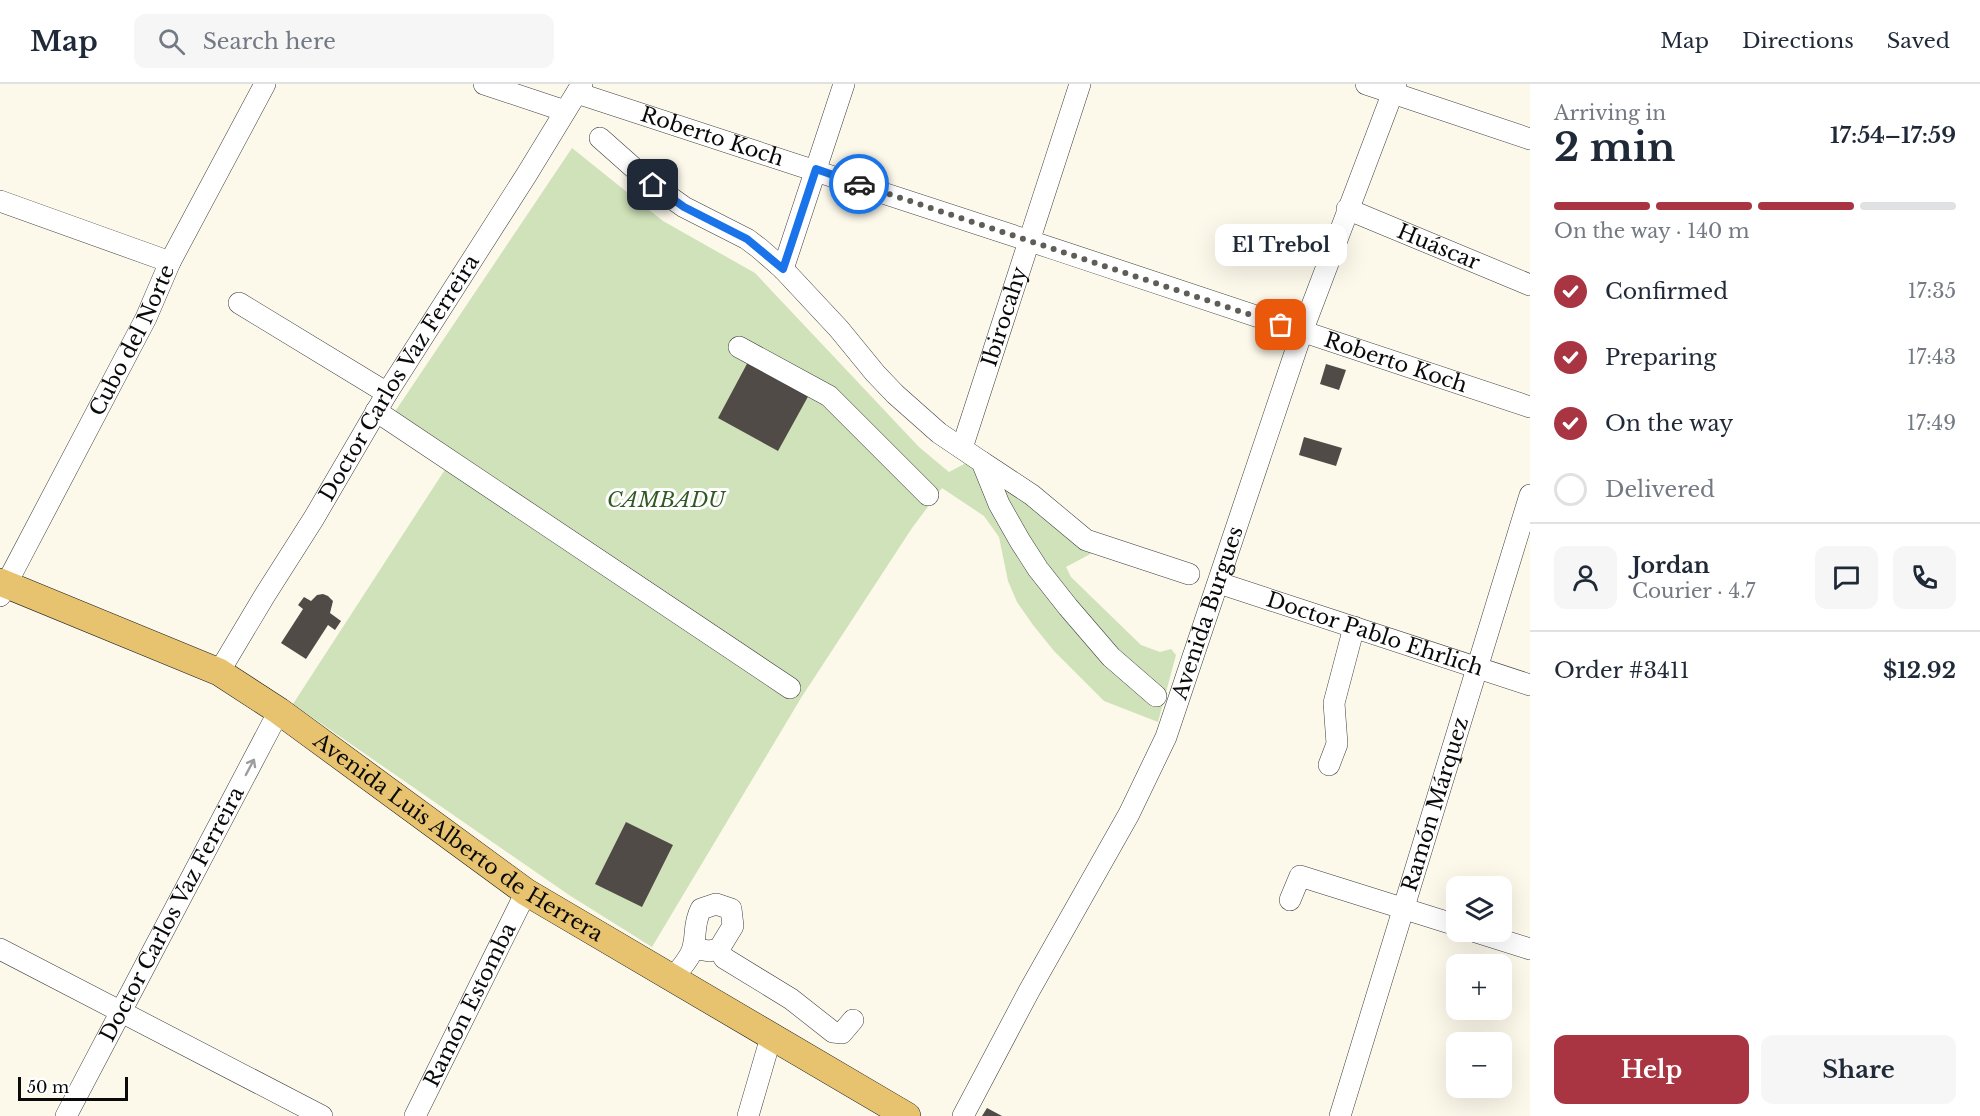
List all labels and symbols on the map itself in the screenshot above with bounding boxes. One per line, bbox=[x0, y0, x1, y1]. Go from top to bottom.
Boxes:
street label: Roberto Koch bbox=[637, 101, 787, 172]
courier bbox=[829, 154, 889, 214]
pin bbox=[627, 159, 678, 210]
street label: Huáscar bbox=[1393, 218, 1484, 276]
callout: El Trebol bbox=[1215, 223, 1347, 265]
street label: Doctor Carlos Vaz Ferreira bbox=[314, 250, 485, 506]
street label: Cubo del Norte bbox=[84, 261, 180, 420]
street label: Ibirocahy bbox=[976, 263, 1033, 370]
pin bbox=[1255, 299, 1306, 350]
street label: Roberto Koch bbox=[1321, 327, 1470, 398]
park label: CAMBADU bbox=[607, 487, 727, 513]
street label: Avenida Burgues bbox=[1166, 523, 1249, 704]
street label: Doctor Pablo Ehrlich bbox=[1263, 586, 1486, 682]
street label: Ramón Márquez bbox=[1396, 714, 1474, 895]
street label: Avenida Luis Alberto de Herrera bbox=[308, 727, 608, 948]
one-way arrow bbox=[244, 759, 256, 776]
street label: Doctor Carlos Vaz Ferreira bbox=[94, 782, 250, 1046]
street label: Ramón Estomba bbox=[419, 918, 522, 1091]
scale bar bbox=[18, 1074, 128, 1102]

